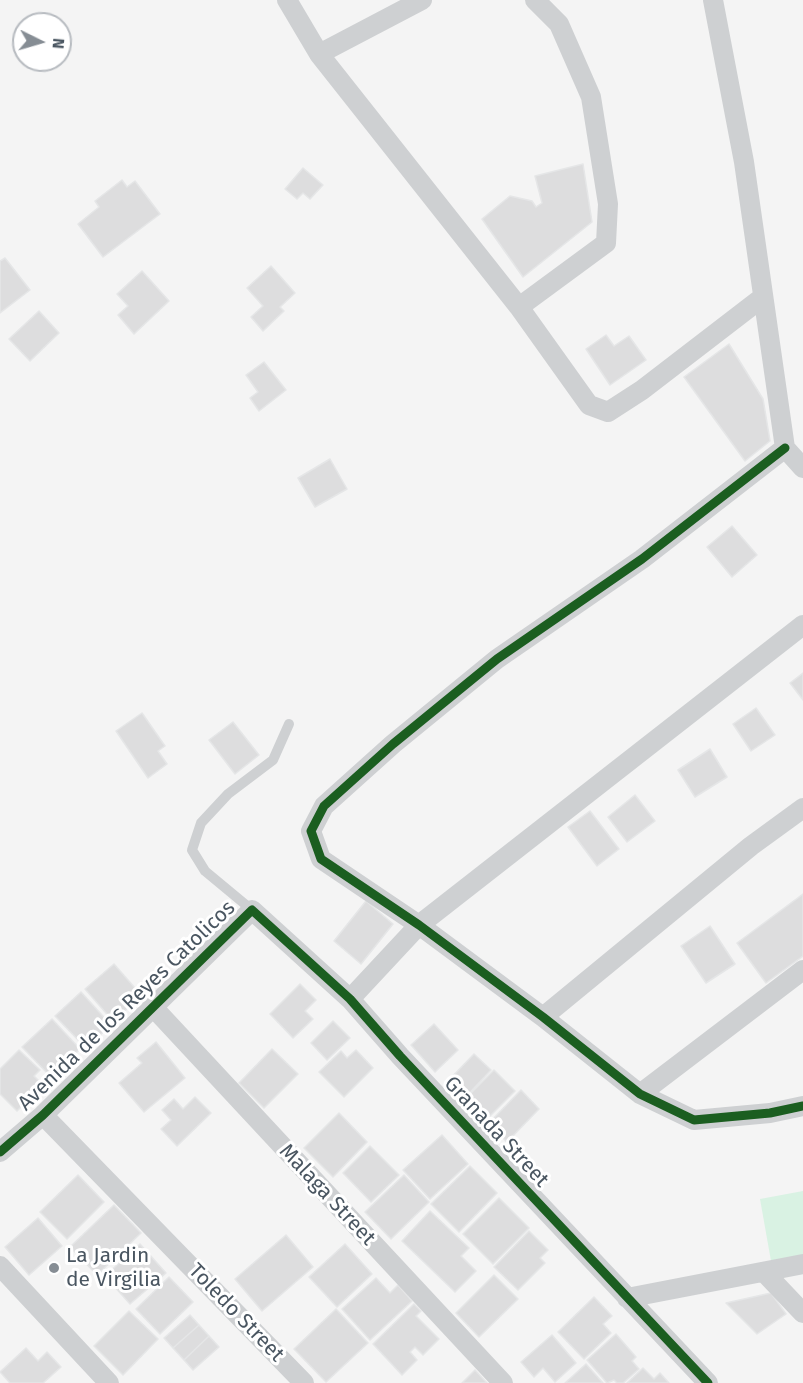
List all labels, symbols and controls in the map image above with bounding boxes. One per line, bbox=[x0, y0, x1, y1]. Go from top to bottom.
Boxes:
north arrow bbox=[12, 12, 72, 72]
text: N bbox=[49, 37, 68, 50]
street label: Avenida de los Reyes Catolicos bbox=[13, 896, 241, 1116]
street label: Granada Street bbox=[438, 1071, 554, 1193]
street label: Malaga Street bbox=[274, 1139, 380, 1251]
place label: La Jardin de Virgilia bbox=[66, 1243, 161, 1293]
street label: Toledo Street bbox=[183, 1259, 289, 1367]
marker: La Jardin de Virgilia bbox=[47, 1261, 61, 1275]

